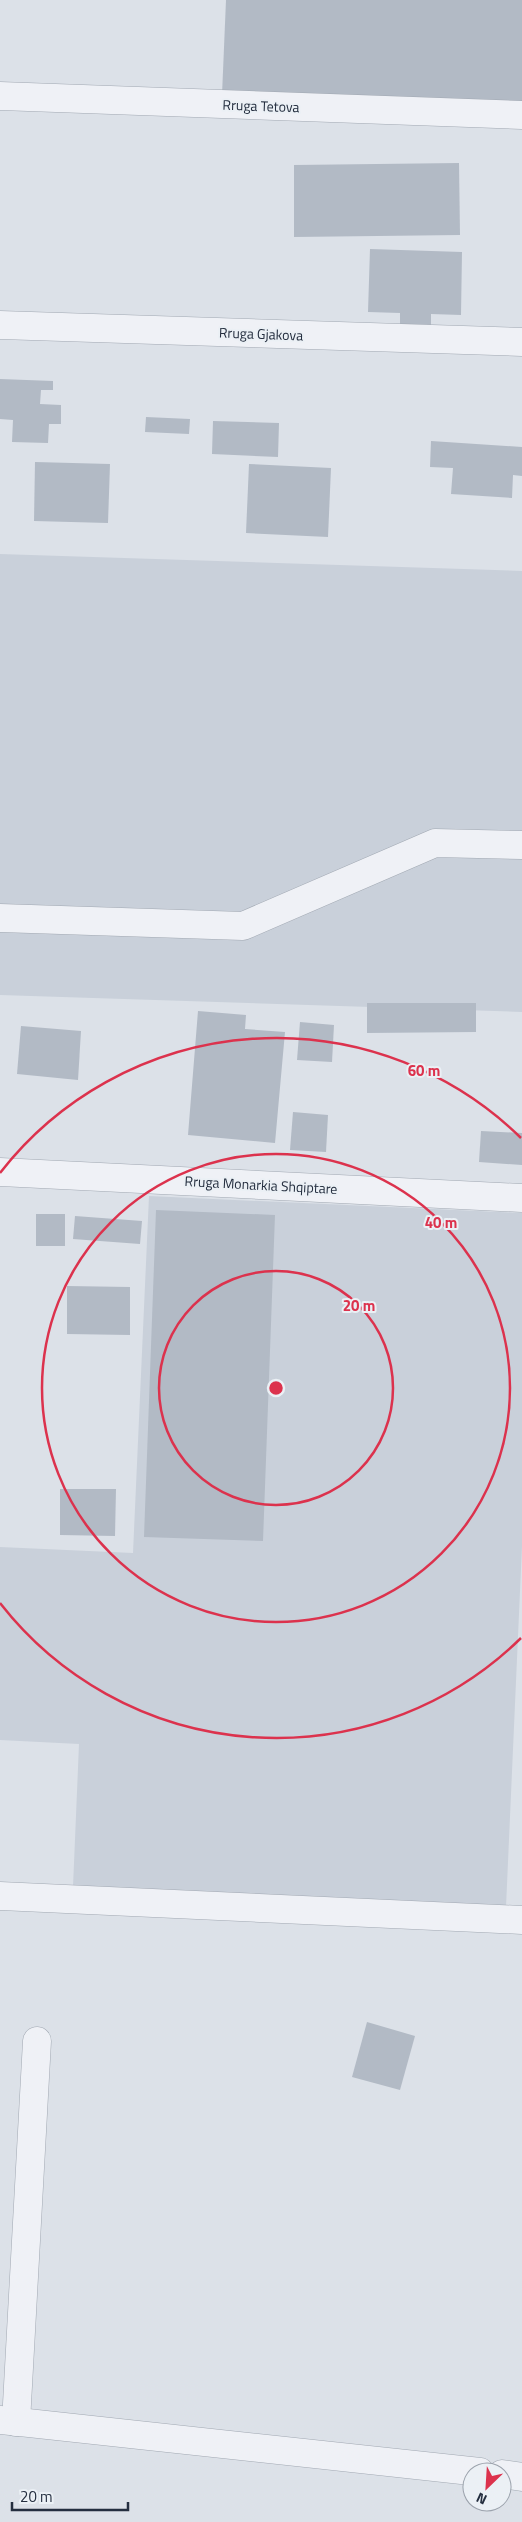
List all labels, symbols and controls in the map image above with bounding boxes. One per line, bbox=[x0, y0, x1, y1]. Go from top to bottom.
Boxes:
street label: Rruga Tetova bbox=[222, 94, 300, 117]
street label: Rruga Gjakova bbox=[219, 322, 304, 345]
text: 60 m bbox=[408, 1059, 440, 1082]
street label: Rruga Monarkia Shqiptare bbox=[184, 1170, 338, 1199]
text: 40 m bbox=[425, 1211, 457, 1234]
text: 20 m bbox=[343, 1294, 375, 1317]
centre of rings bbox=[267, 1379, 285, 1397]
north arrow bbox=[462, 2462, 512, 2512]
scale bar bbox=[12, 2480, 129, 2512]
text: 20 m bbox=[20, 2485, 53, 2508]
text: N bbox=[472, 2488, 490, 2511]

